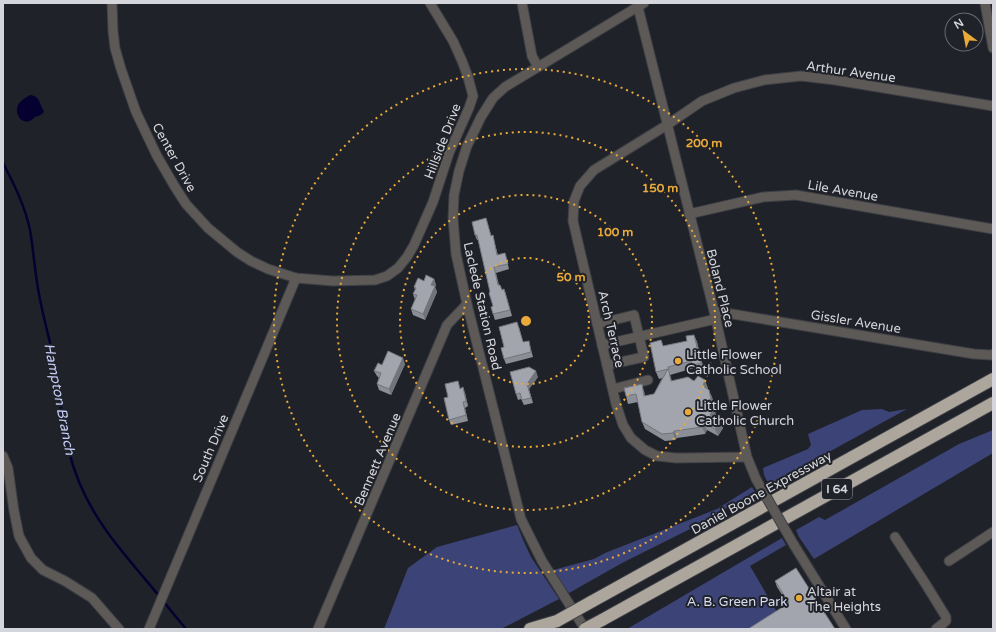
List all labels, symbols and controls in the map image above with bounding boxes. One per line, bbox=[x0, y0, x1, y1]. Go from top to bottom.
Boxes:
north arrow bbox=[944, 12, 984, 52]
text: N bbox=[952, 16, 966, 32]
street label: Arthur Avenue bbox=[805, 58, 897, 86]
street label: Hillside Drive bbox=[421, 101, 465, 181]
street label: Center Drive bbox=[149, 120, 200, 195]
text: 200 m bbox=[686, 136, 722, 150]
street label: Lile Avenue bbox=[806, 177, 879, 205]
text: 150 m bbox=[642, 181, 678, 195]
text: 100 m bbox=[597, 225, 633, 239]
street label: Laclede Station Road bbox=[459, 241, 505, 372]
street label: Boland Place bbox=[703, 247, 738, 329]
text: 50 m bbox=[556, 270, 586, 284]
street label: Arch Terrace bbox=[594, 289, 628, 369]
street label: Gissler Avenue bbox=[810, 307, 902, 337]
centre of rings bbox=[519, 314, 533, 328]
water label: Hampton Branch bbox=[40, 342, 79, 457]
place label: Little Flower Catholic School bbox=[686, 347, 782, 378]
marker: Little Flower Catholic School bbox=[673, 356, 683, 366]
place label: Little Flower Catholic Church bbox=[696, 398, 794, 429]
marker: Little Flower Catholic Church bbox=[683, 407, 693, 417]
street label: Bennett Avenue bbox=[351, 411, 405, 508]
street label: South Drive bbox=[189, 412, 232, 485]
street label: Daniel Boone Expressway bbox=[689, 448, 834, 538]
road number: I 64 bbox=[822, 479, 852, 499]
place label: Altair at The Heights bbox=[807, 584, 881, 615]
marker: Altair at The Heights bbox=[794, 593, 804, 603]
park label: A. B. Green Park bbox=[687, 594, 787, 610]

